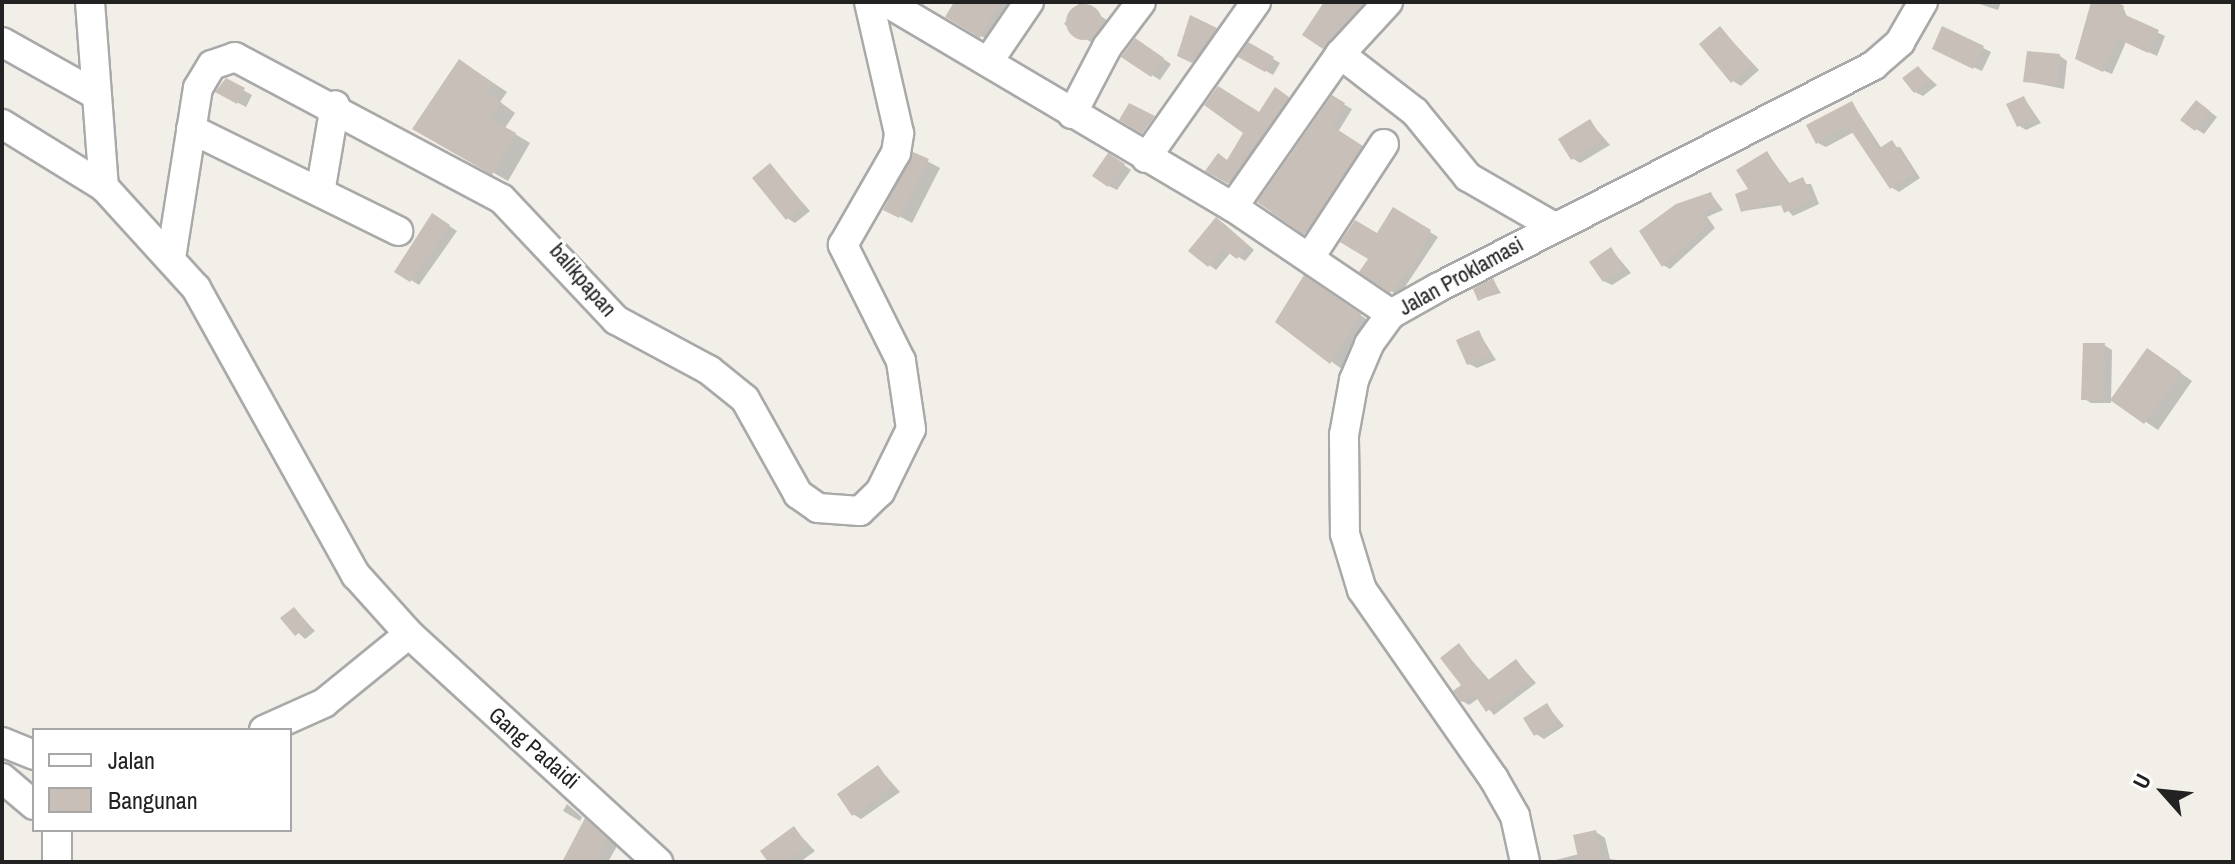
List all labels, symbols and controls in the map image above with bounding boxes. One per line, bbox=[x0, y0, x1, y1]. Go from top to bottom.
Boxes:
street label: Jalan Proklamasi bbox=[1394, 231, 1528, 321]
street label: balikpapan bbox=[544, 238, 622, 322]
street label: Gang Padaidi bbox=[483, 702, 585, 794]
legend bbox=[32, 728, 292, 832]
text: Jalan bbox=[108, 744, 155, 776]
north arrow bbox=[2123, 752, 2203, 832]
text: U bbox=[2125, 768, 2158, 794]
text: Bangunan bbox=[108, 784, 198, 816]

